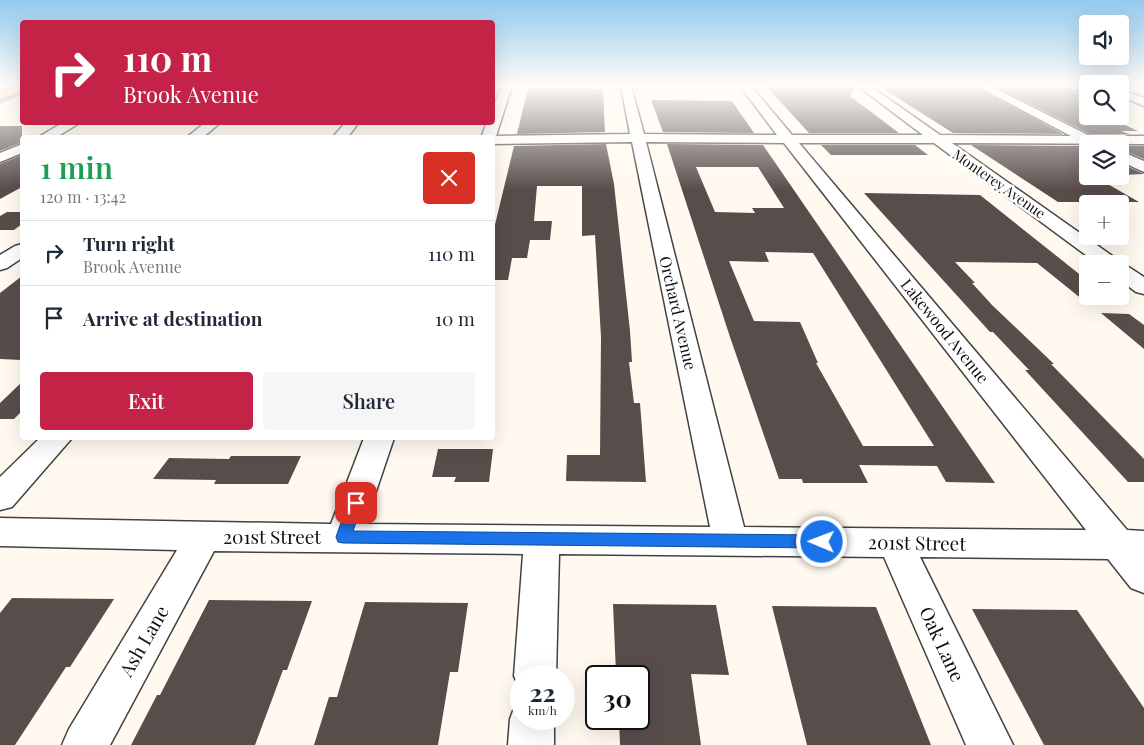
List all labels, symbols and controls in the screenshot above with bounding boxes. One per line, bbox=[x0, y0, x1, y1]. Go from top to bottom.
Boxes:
map controls bbox=[1079, 15, 1129, 305]
button: sound bbox=[1079, 15, 1129, 65]
text: 110 m bbox=[123, 34, 212, 81]
icon: right bbox=[40, 40, 105, 105]
button: search bbox=[1079, 75, 1129, 125]
text: Brook Avenue bbox=[123, 79, 259, 109]
button: layers bbox=[1079, 135, 1129, 185]
street label: Monterey Avenue bbox=[949, 145, 1049, 223]
text: 1 min bbox=[40, 147, 113, 187]
button: close bbox=[423, 152, 475, 204]
text: 120 m · 13:42 bbox=[40, 186, 126, 207]
button: + bbox=[1079, 195, 1129, 245]
text: Turn right bbox=[83, 230, 175, 256]
icon: right bbox=[40, 239, 68, 267]
text: 110 m bbox=[428, 240, 475, 266]
street label: Orchard Avenue bbox=[655, 254, 702, 372]
button: − bbox=[1079, 255, 1129, 305]
text: Brook Avenue bbox=[83, 256, 182, 277]
street label: Lakewood Avenue bbox=[897, 274, 994, 387]
icon: arrive bbox=[40, 304, 68, 332]
text: Arrive at destination bbox=[83, 305, 263, 331]
text: 10 m bbox=[435, 305, 475, 331]
button: Exit bbox=[40, 372, 253, 430]
button: Share bbox=[263, 372, 475, 430]
pin bbox=[335, 482, 377, 524]
icon: arrive bbox=[342, 489, 370, 517]
position arrow bbox=[795, 515, 847, 567]
street label: 201st Street bbox=[223, 523, 321, 549]
street label: 201st Street bbox=[868, 528, 967, 556]
street label: Ash Lane bbox=[112, 600, 174, 682]
street label: Oak Lane bbox=[914, 602, 972, 685]
speed limit sign: 30 bbox=[585, 665, 650, 730]
text: 22 bbox=[529, 675, 556, 708]
text: km/h bbox=[528, 702, 557, 718]

